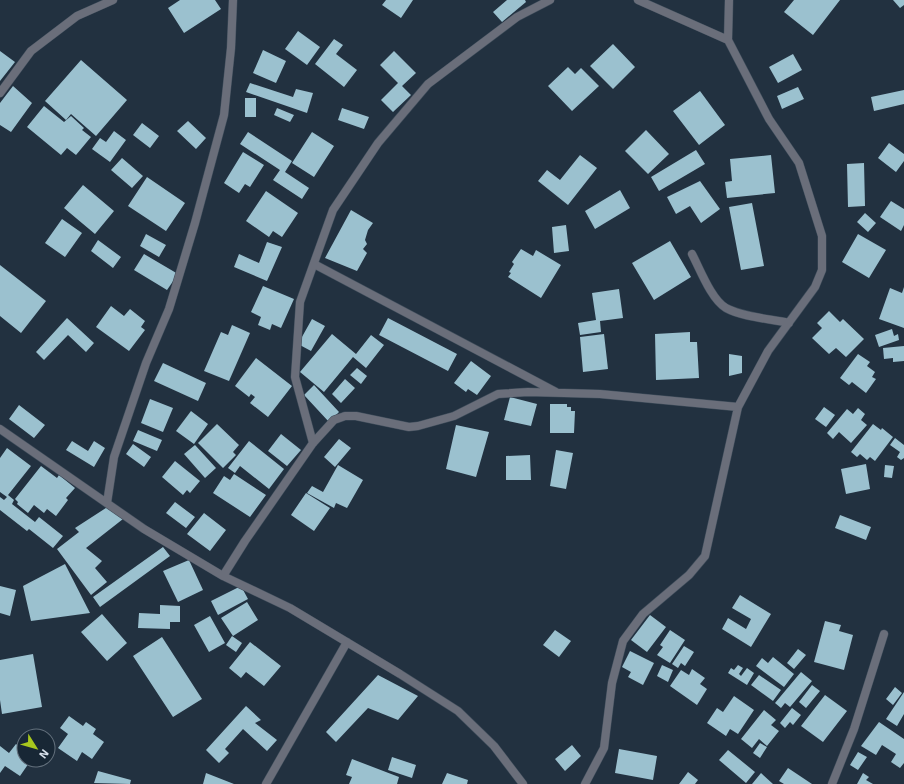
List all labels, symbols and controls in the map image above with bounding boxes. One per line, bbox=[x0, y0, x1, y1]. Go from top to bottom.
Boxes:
north arrow bbox=[16, 728, 56, 768]
text: N bbox=[37, 747, 52, 761]

